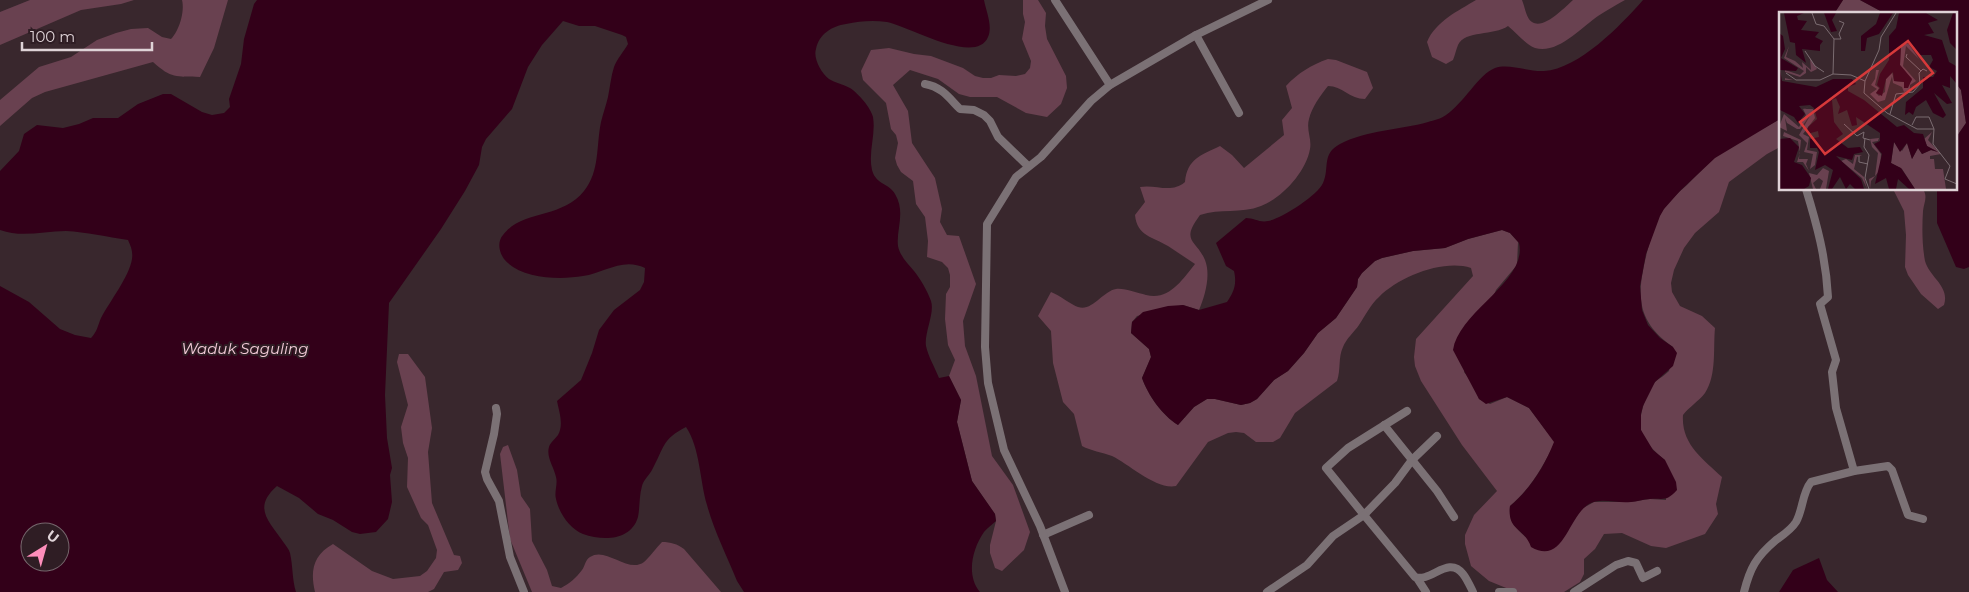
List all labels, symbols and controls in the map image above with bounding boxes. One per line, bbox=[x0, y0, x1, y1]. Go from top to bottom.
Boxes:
inset map bbox=[1779, 12, 1956, 190]
scale bar bbox=[22, 20, 152, 52]
text: 100 m bbox=[30, 27, 75, 46]
water label: Waduk Saguling bbox=[181, 339, 309, 358]
north arrow bbox=[20, 522, 70, 572]
text: U bbox=[43, 526, 63, 547]

